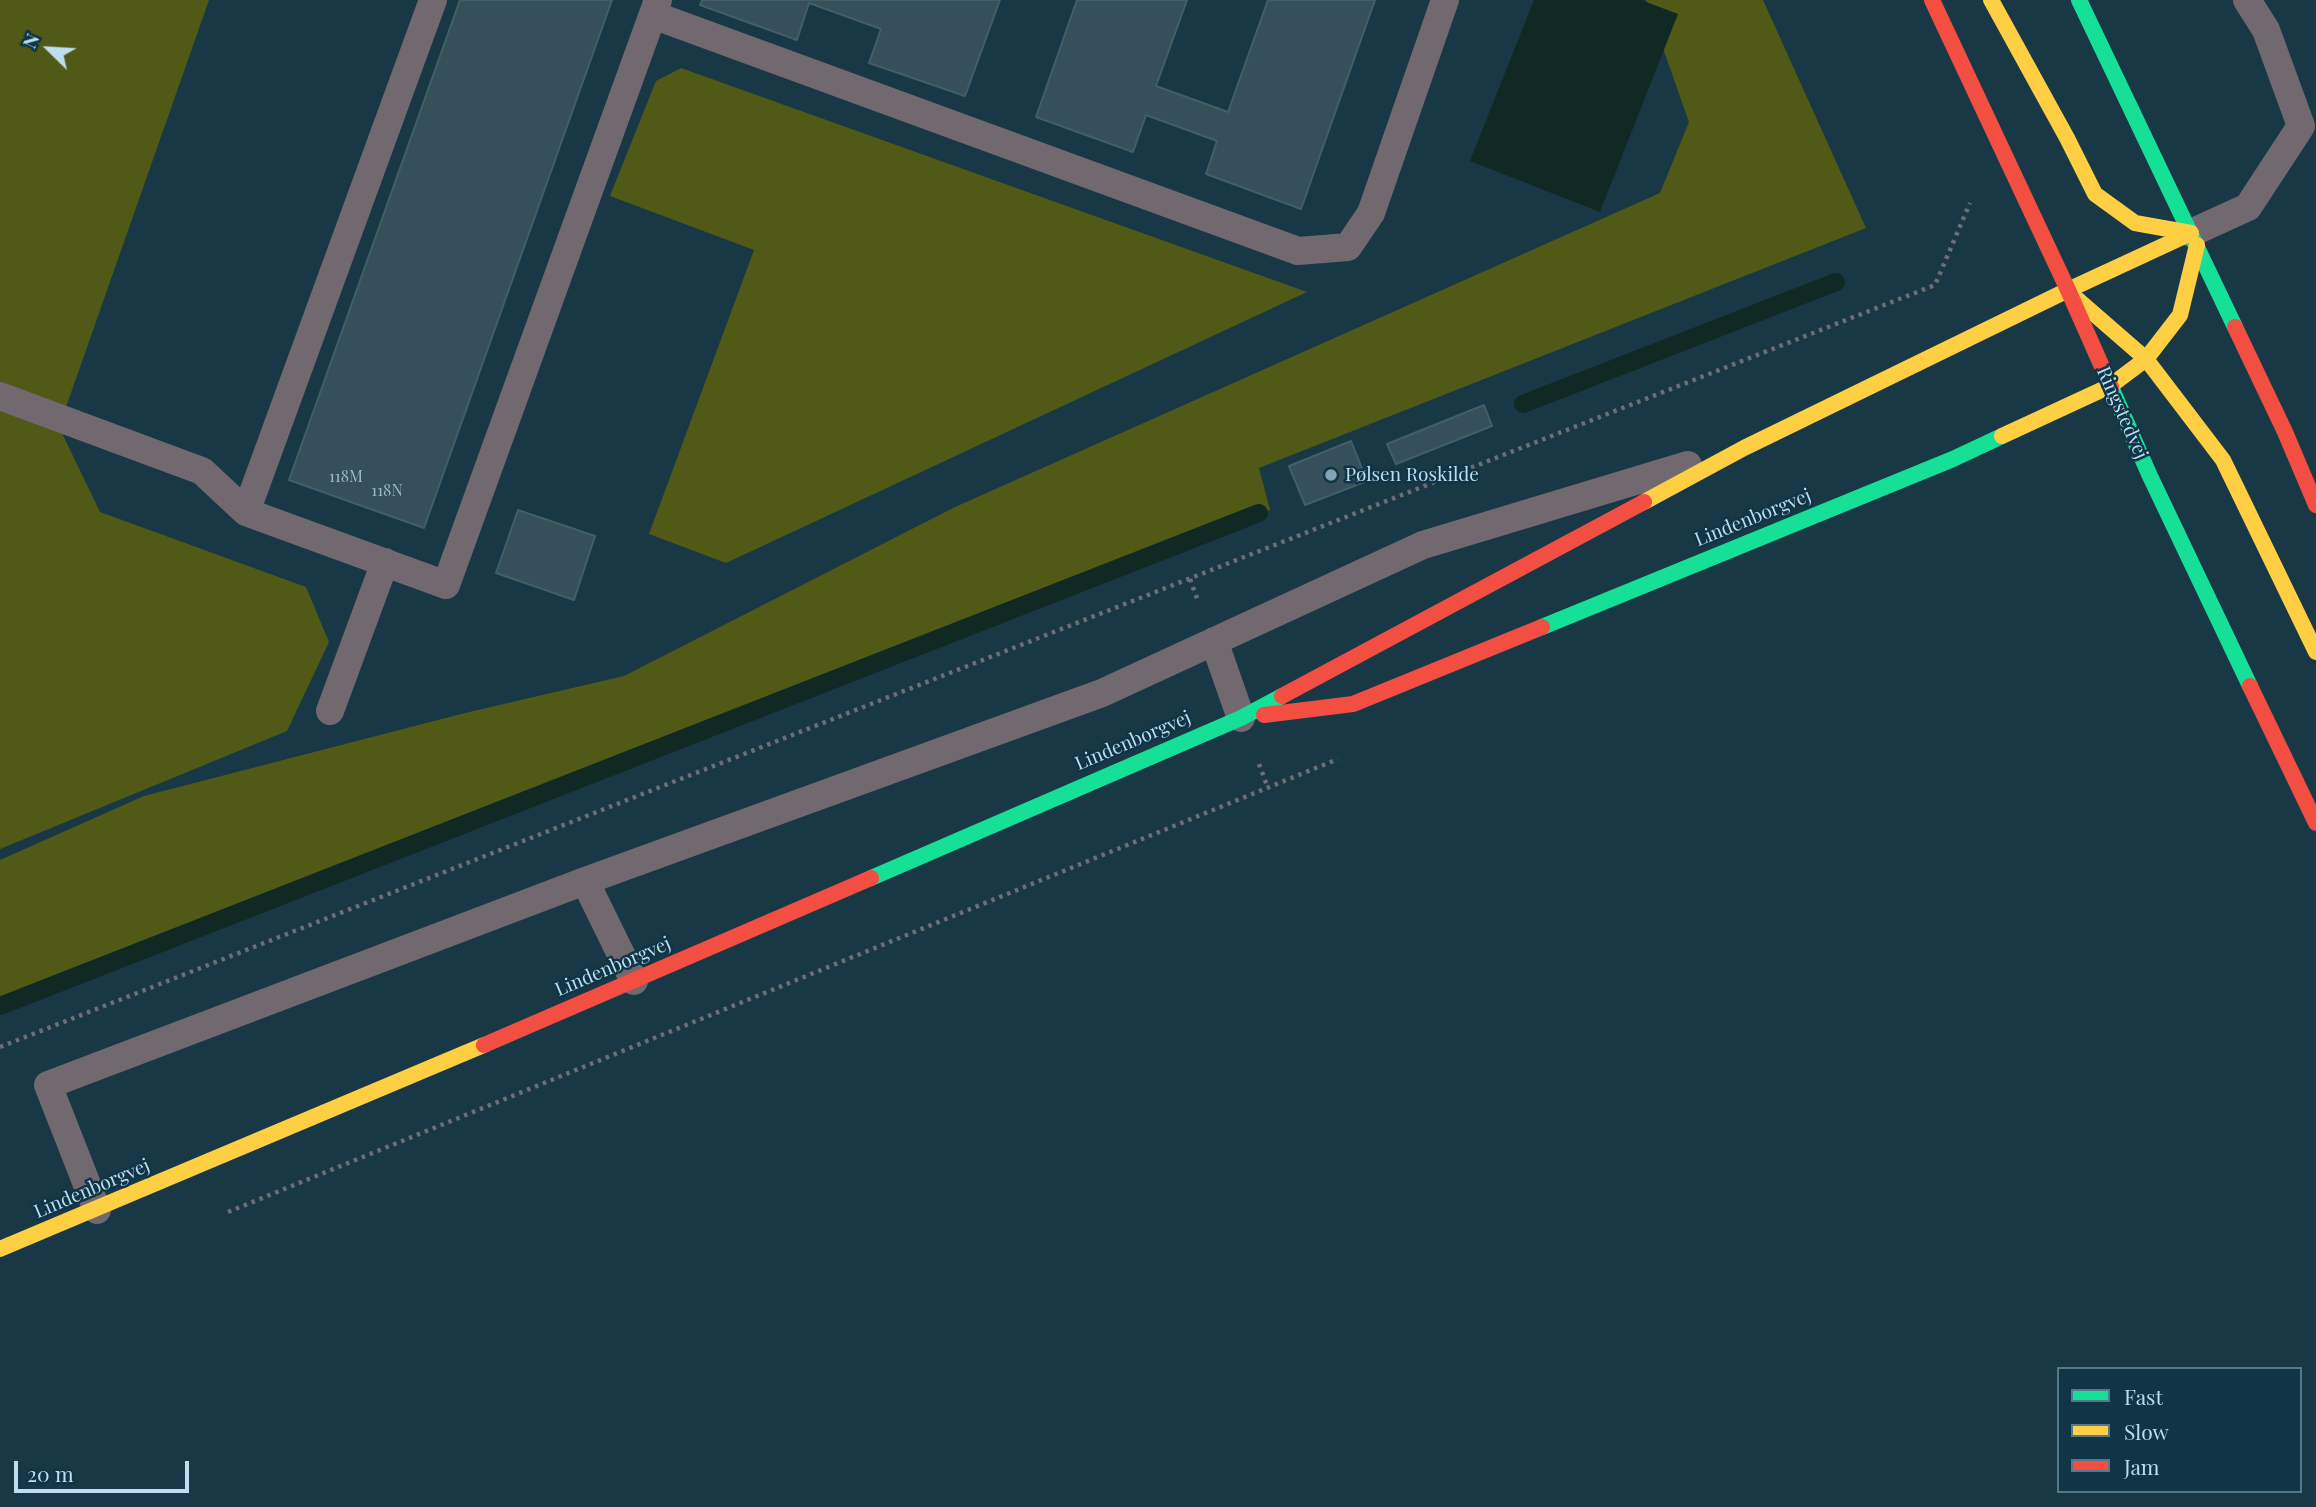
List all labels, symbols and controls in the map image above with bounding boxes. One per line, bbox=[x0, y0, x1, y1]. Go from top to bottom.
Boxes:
north arrow bbox=[14, 14, 84, 84]
text: N bbox=[15, 29, 44, 52]
street label: Ringstedvej bbox=[2092, 363, 2152, 463]
place label: Pølsen Roskilde bbox=[1345, 464, 1479, 486]
house number: 118M bbox=[329, 467, 363, 487]
marker: Pølsen Roskilde bbox=[1323, 467, 1339, 483]
house number: 118N bbox=[371, 481, 403, 501]
street label: Lindenborgvej bbox=[1692, 484, 1814, 552]
street label: Lindenborgvej bbox=[1072, 706, 1194, 776]
street label: Lindenborgvej bbox=[552, 932, 674, 1002]
street label: Lindenborgvej bbox=[31, 1154, 153, 1224]
legend bbox=[2057, 1367, 2302, 1493]
text: Fast bbox=[2124, 1382, 2163, 1410]
text: Slow bbox=[2124, 1417, 2169, 1445]
scale bar bbox=[18, 1448, 192, 1492]
text: Jam bbox=[2124, 1452, 2160, 1480]
text: 20 m bbox=[27, 1459, 74, 1487]

